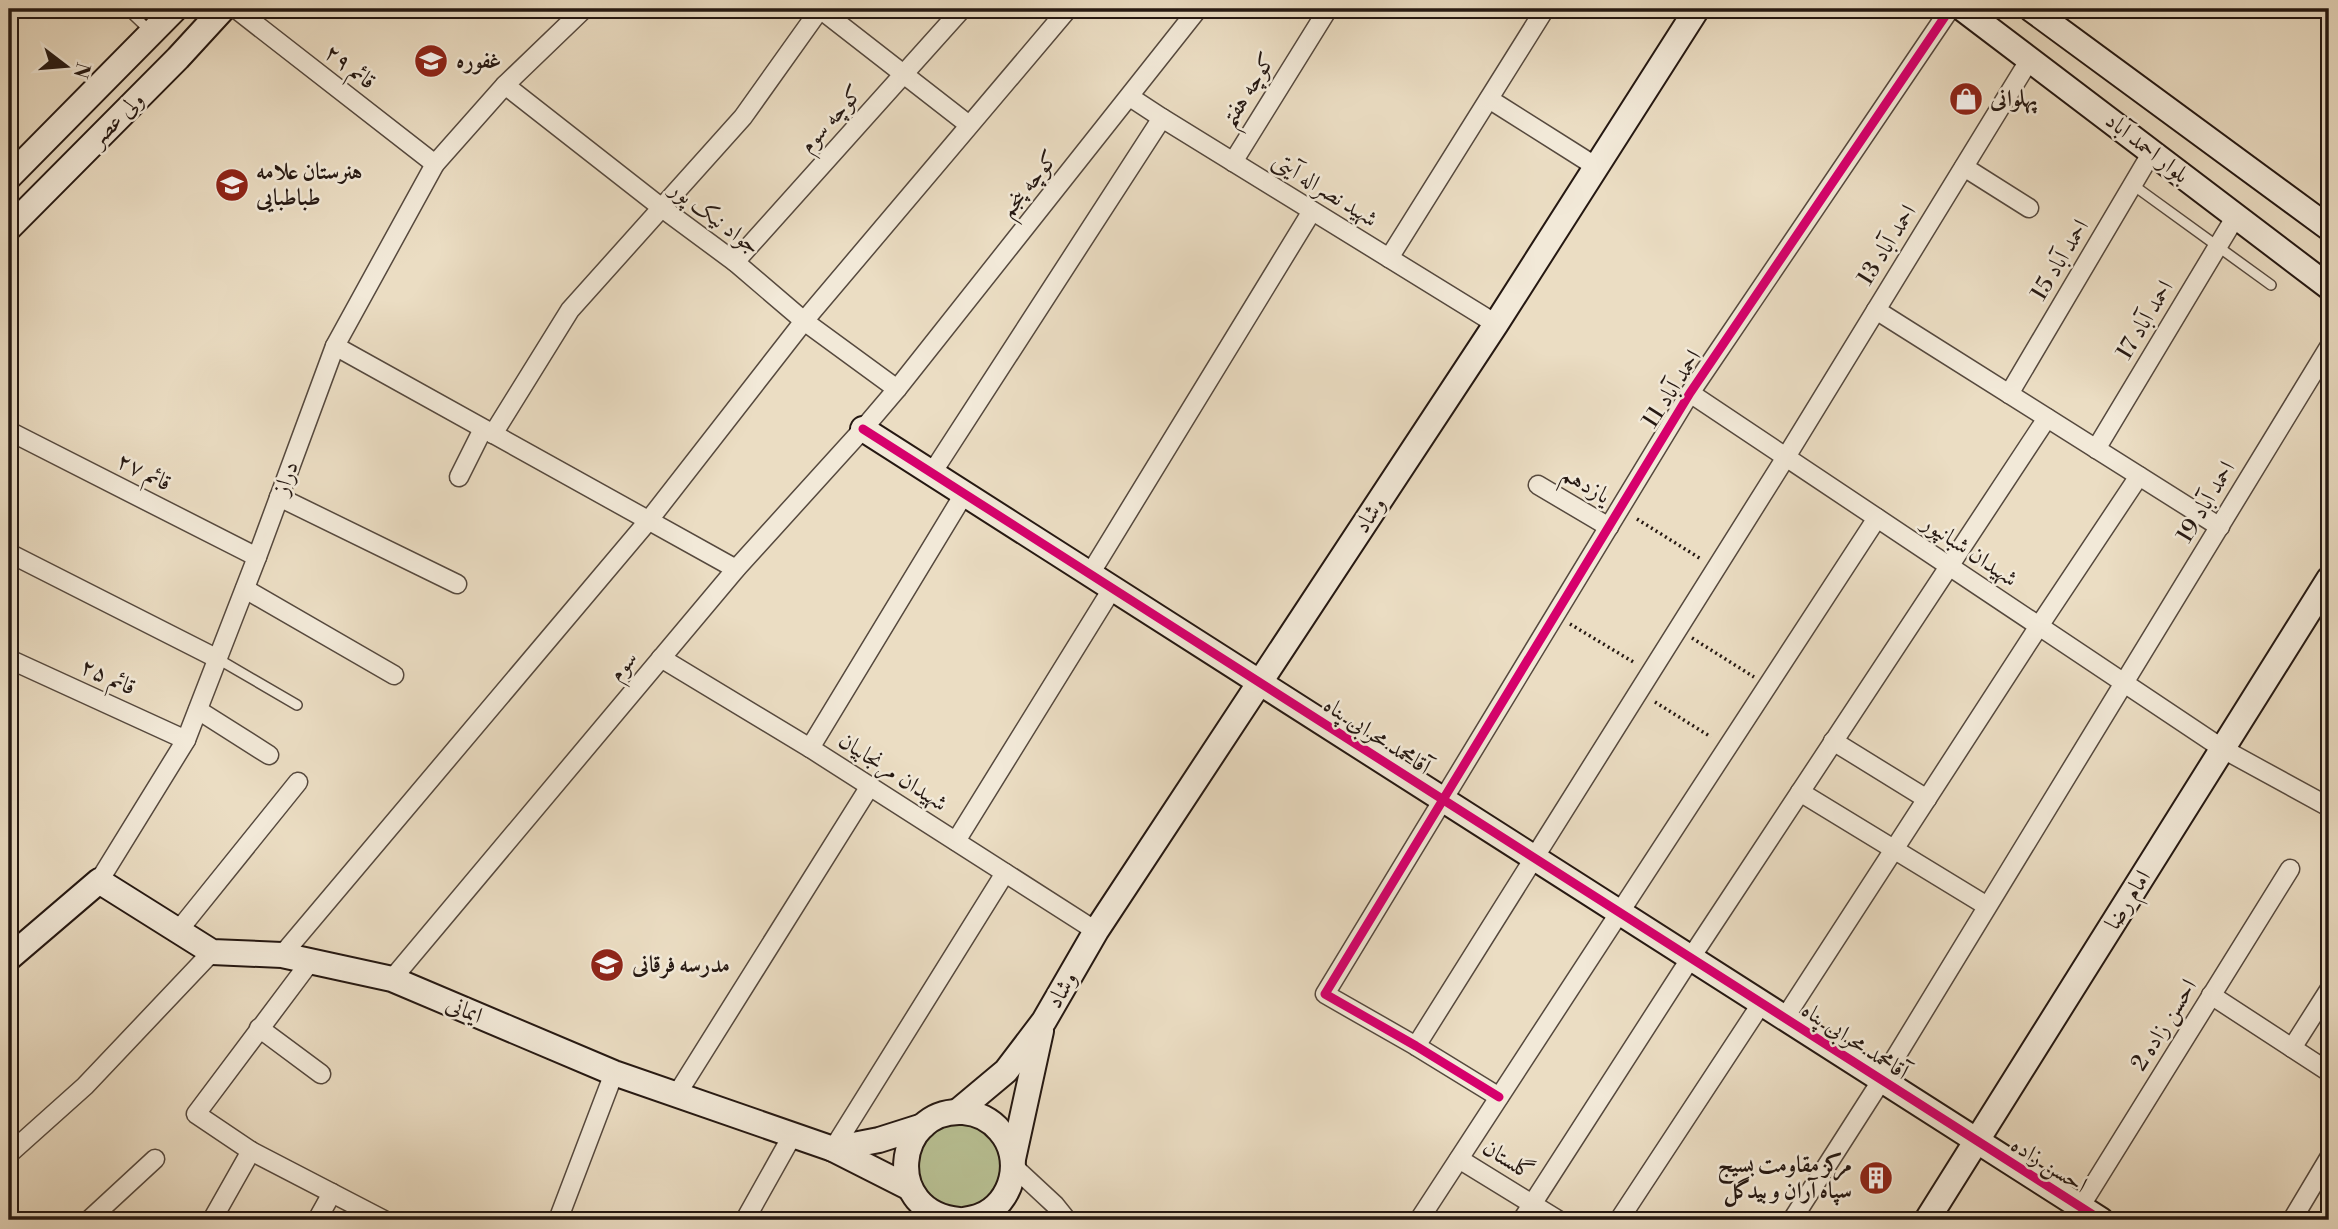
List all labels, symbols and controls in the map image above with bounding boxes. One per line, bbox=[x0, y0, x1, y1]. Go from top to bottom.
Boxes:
north arrow bbox=[32, 32, 102, 102]
street label: قائم ۲۹ bbox=[316, 38, 381, 100]
school or university icon: غفوره bbox=[412, 42, 450, 80]
place label: غفوره bbox=[456, 47, 501, 75]
street label: کوچه هفتم bbox=[1214, 48, 1289, 137]
text: N bbox=[68, 60, 95, 81]
street label: کوچه سوم bbox=[793, 79, 873, 162]
shop icon: پهلوانی bbox=[1947, 80, 1985, 118]
place label: پهلوانی bbox=[1989, 85, 2037, 114]
street label: ولی عصر bbox=[82, 86, 151, 154]
street label: بلوار احمد آباد bbox=[2099, 107, 2195, 189]
street label: کوچه پنجم bbox=[994, 145, 1070, 228]
street label: شهید نصراله آیتی bbox=[1267, 147, 1383, 234]
place label: هنرستان علامه طباطبایی bbox=[255, 158, 362, 213]
school or university icon: هنرستان علامه طباطبایی bbox=[213, 166, 251, 204]
street label: جواد نیک پور bbox=[662, 174, 766, 263]
street label: احمد آباد 13 bbox=[1851, 200, 1923, 290]
street label: احمد آباد 15 bbox=[2025, 214, 2095, 306]
street label: احمد آباد 17 bbox=[2110, 275, 2180, 365]
street label: احمد آباد 11 bbox=[1636, 345, 1708, 433]
street label: قائم ۲۷ bbox=[110, 447, 176, 502]
street label: احمد آباد 19 bbox=[2171, 456, 2241, 548]
street label: دراز bbox=[266, 457, 305, 501]
street label: یازدهم bbox=[1553, 460, 1617, 517]
street label: وشاد bbox=[1348, 491, 1392, 539]
street label: شهیدان شبانپور bbox=[1915, 508, 2023, 593]
street label: سوم bbox=[602, 645, 648, 690]
street label: قائم ۲۵ bbox=[74, 652, 140, 706]
street label: آقامحمد محرابی پناه bbox=[1317, 691, 1438, 784]
street label: شهیدان مرنجابیان bbox=[833, 726, 953, 819]
street label: امام رضا bbox=[2099, 865, 2161, 938]
school or university icon: مدرسه فرقانی bbox=[588, 946, 626, 984]
place label: مدرسه فرقانی bbox=[631, 951, 730, 979]
street label: وشاد bbox=[1040, 967, 1084, 1013]
street label: احسن زاده 2 bbox=[2125, 974, 2204, 1077]
street label: ایمانی bbox=[441, 990, 487, 1030]
street label: آقامحمد محرابی پناه bbox=[1795, 996, 1916, 1089]
street label: احسن زاده bbox=[2005, 1131, 2092, 1200]
street label: گلستان bbox=[1477, 1133, 1539, 1186]
place label: مرکز مقاومت بسیج سپاه آران و بیدگل bbox=[1717, 1151, 1852, 1207]
building icon: مرکز مقاومت بسیج سپاه آران و بیدگل bbox=[1857, 1159, 1895, 1197]

